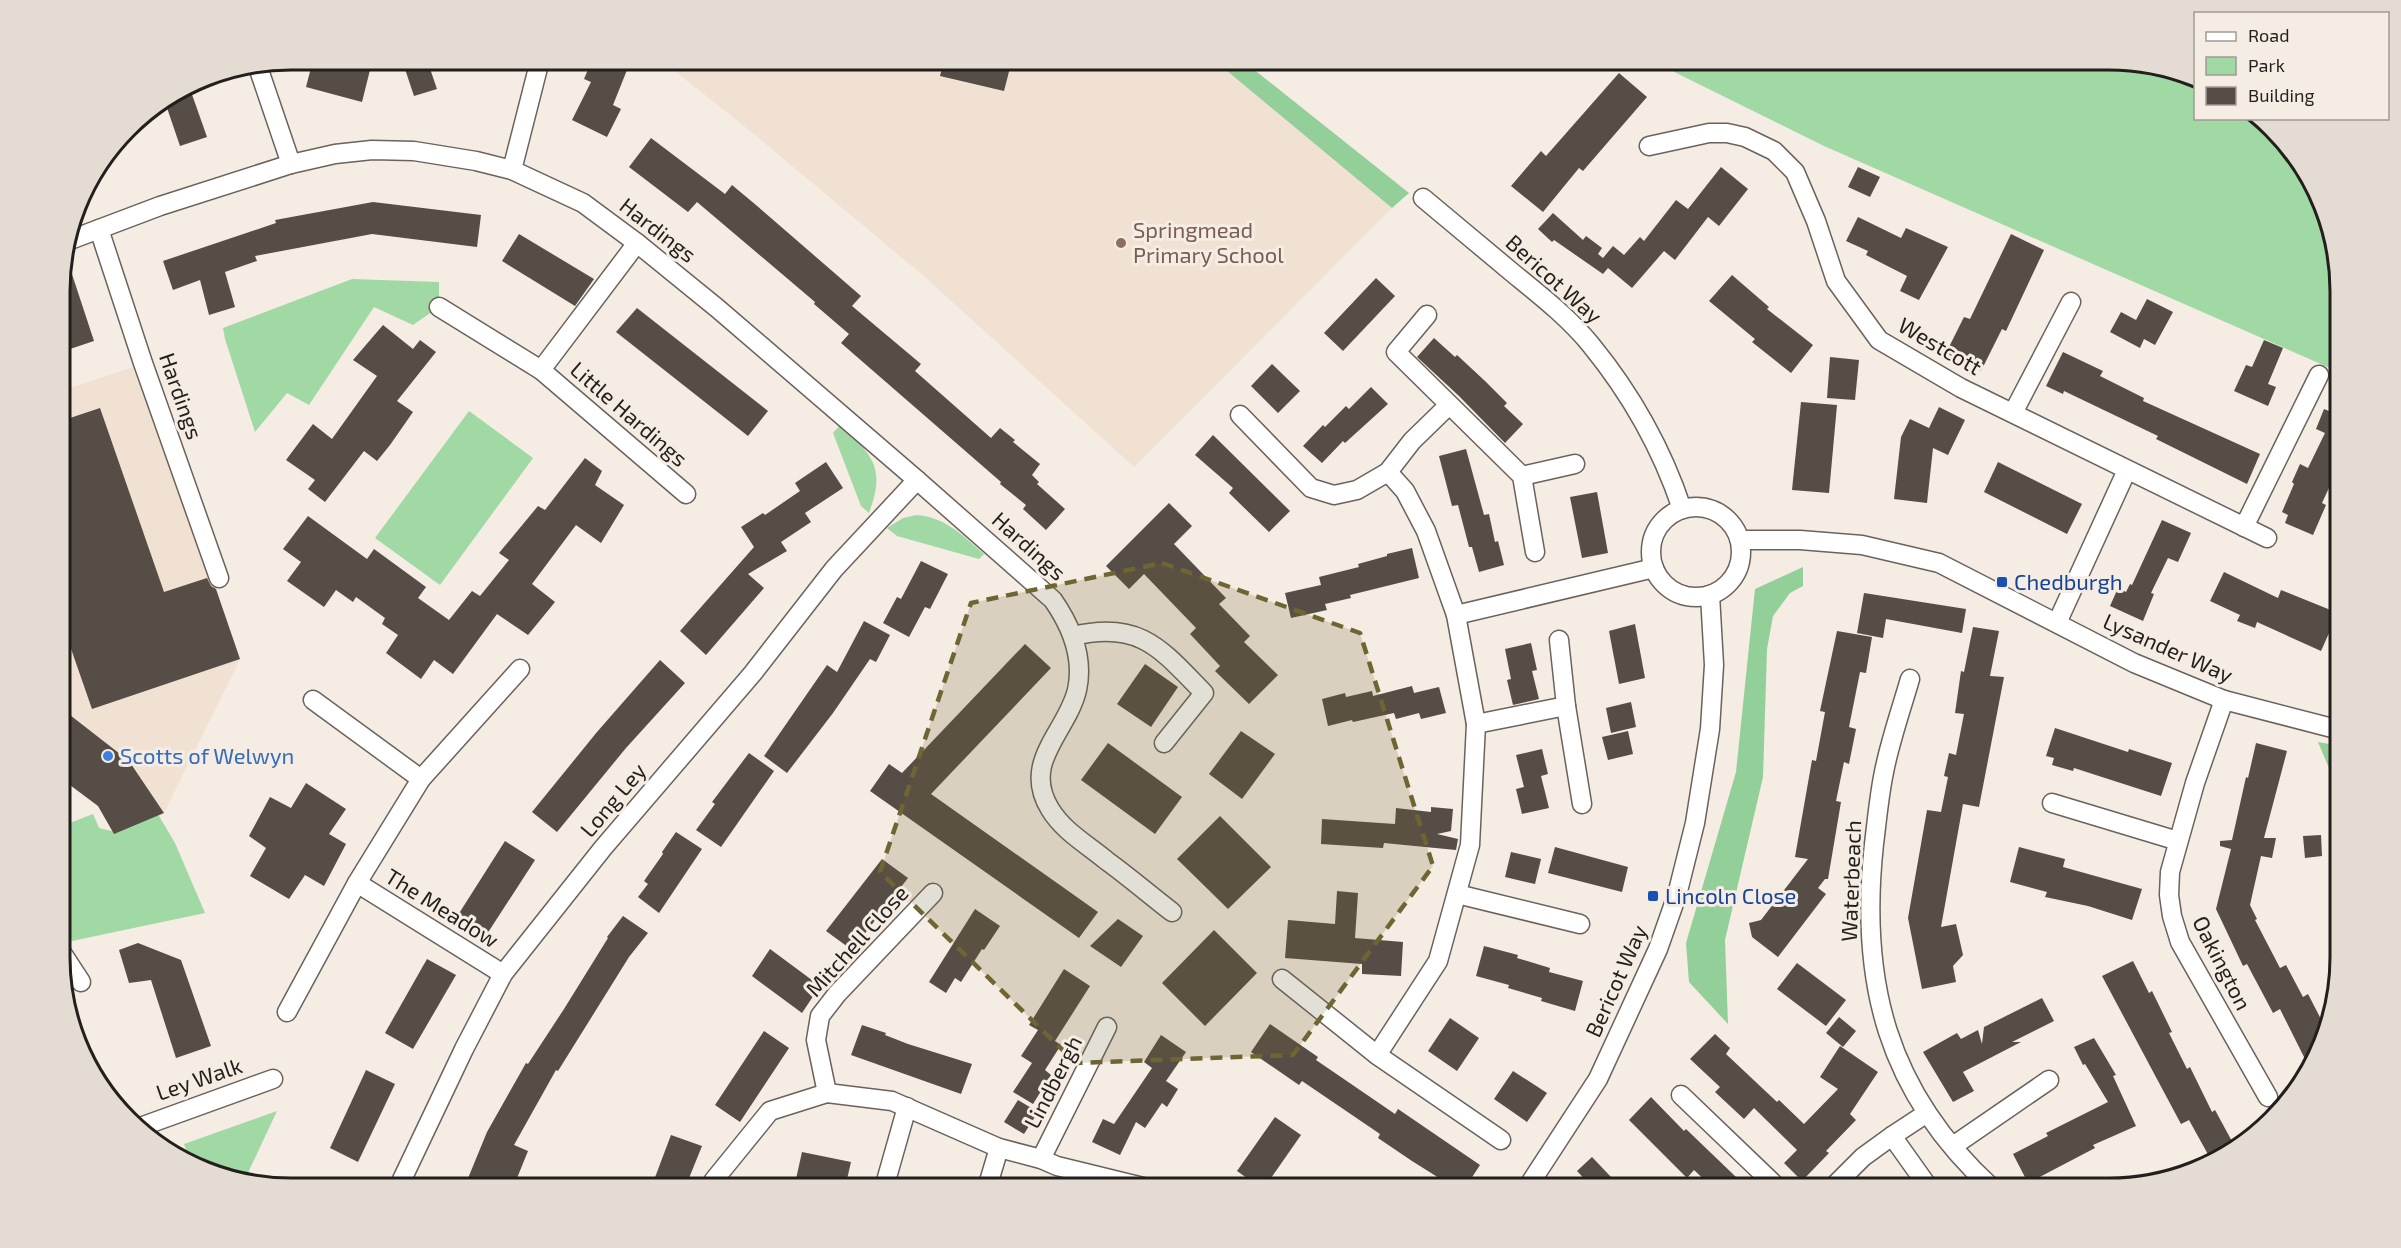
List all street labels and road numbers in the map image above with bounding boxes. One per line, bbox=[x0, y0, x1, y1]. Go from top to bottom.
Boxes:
street label: Hardings bbox=[615, 191, 702, 267]
street label: Bericot Way bbox=[1501, 228, 1608, 328]
street label: Westcott bbox=[1894, 311, 1987, 379]
street label: Hardings bbox=[155, 349, 209, 442]
street label: Little Hardings bbox=[566, 355, 693, 471]
street label: Hardings bbox=[988, 506, 1072, 585]
street label: Lysander Way bbox=[2100, 607, 2238, 687]
street label: Long Ley bbox=[574, 757, 651, 842]
street label: Waterbeach bbox=[1835, 820, 1865, 942]
street label: The Meadow bbox=[381, 862, 504, 952]
street label: Mitchell Close bbox=[800, 879, 913, 1001]
street label: Oakington bbox=[2188, 911, 2258, 1014]
street label: Bericot Way bbox=[1579, 920, 1652, 1041]
street label: Lindbergh bbox=[1018, 1031, 1086, 1132]
street label: Ley Walk bbox=[152, 1051, 245, 1105]

